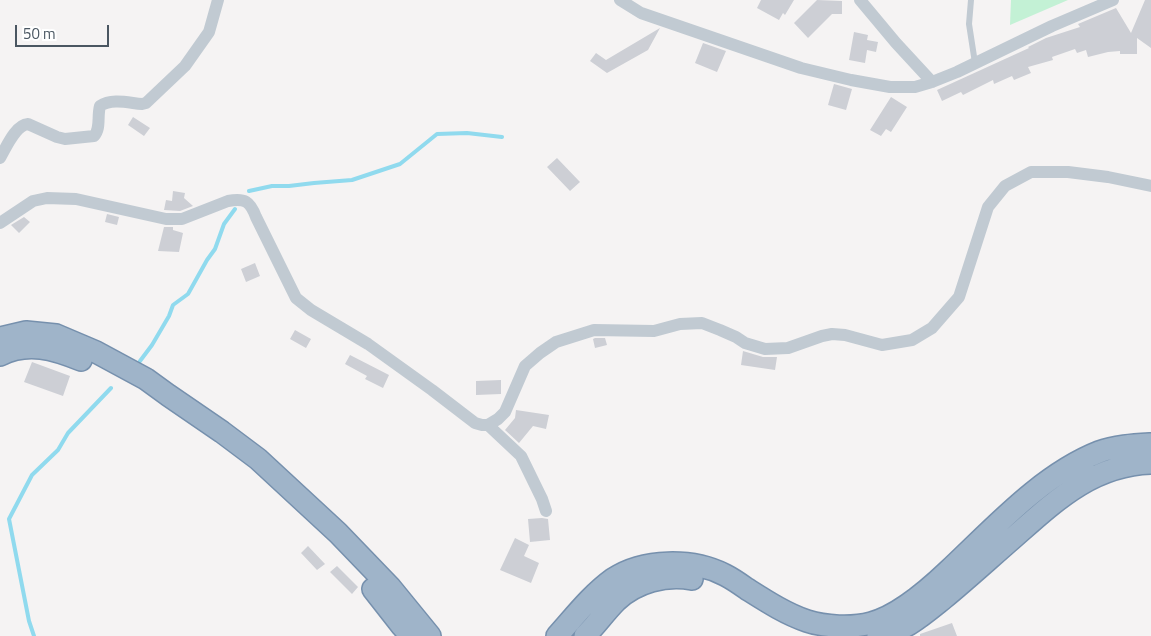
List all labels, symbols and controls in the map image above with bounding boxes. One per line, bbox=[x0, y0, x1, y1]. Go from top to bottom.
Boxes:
scale bar bbox=[18, 15, 111, 47]
text: 50 m bbox=[23, 22, 56, 45]

